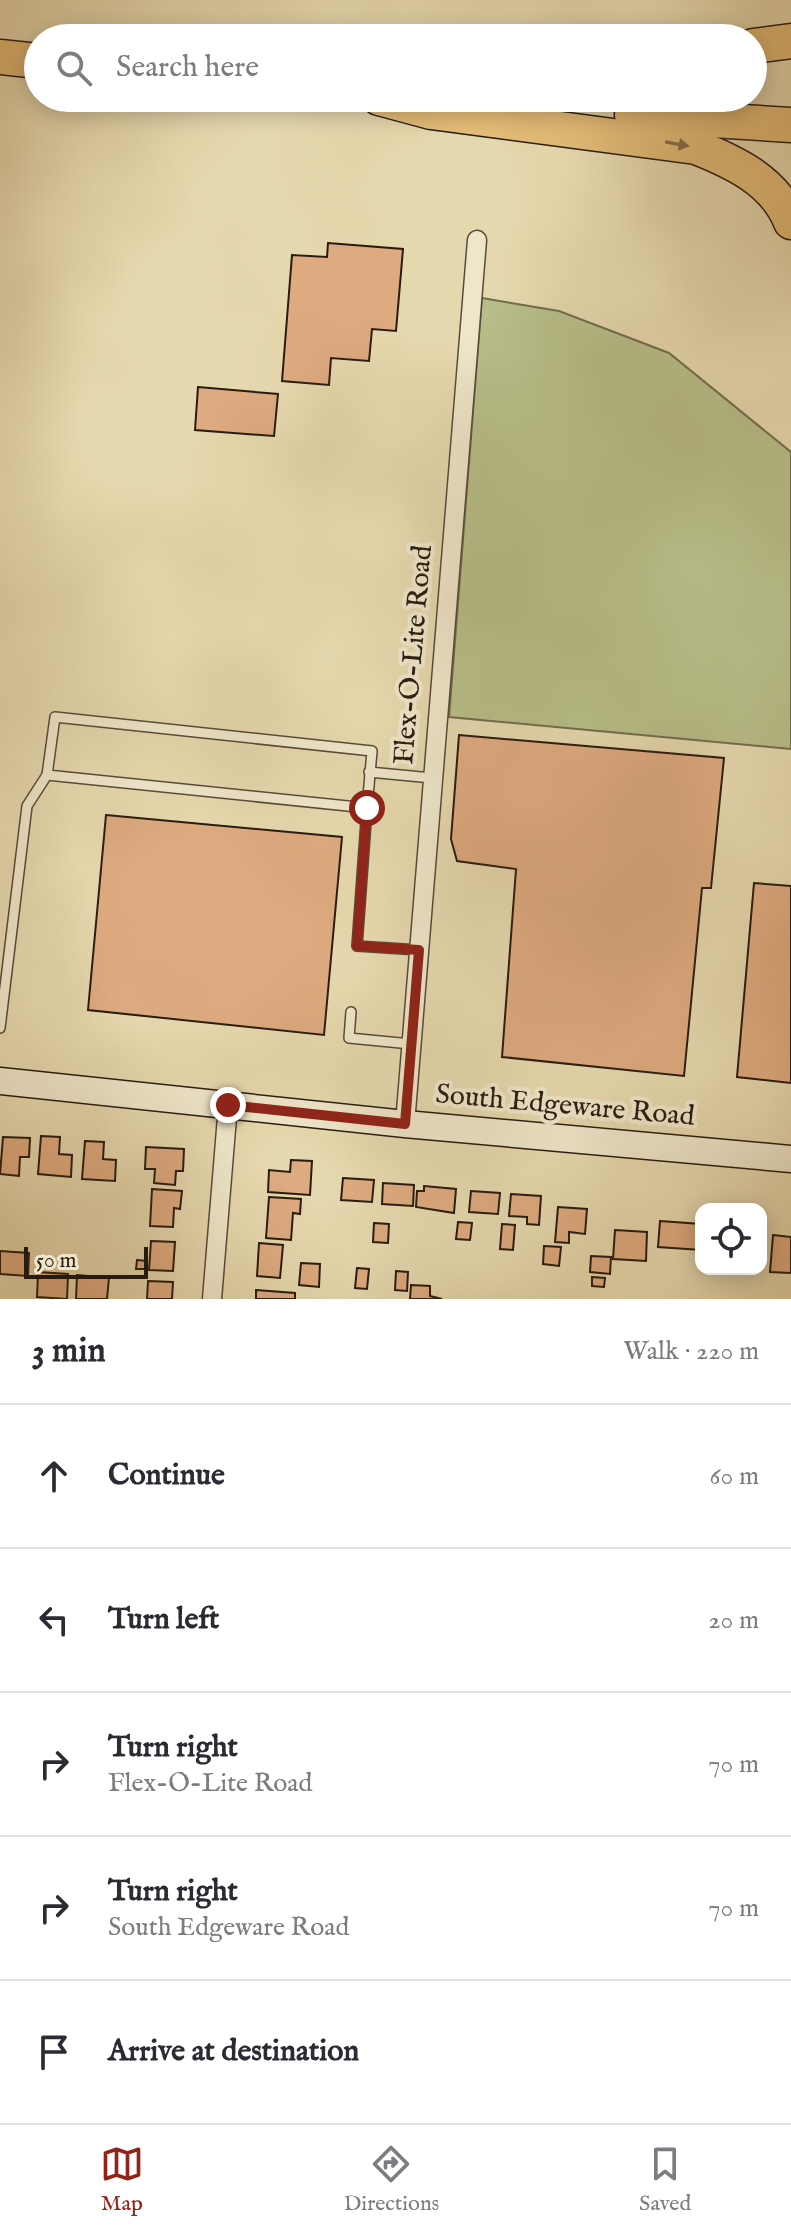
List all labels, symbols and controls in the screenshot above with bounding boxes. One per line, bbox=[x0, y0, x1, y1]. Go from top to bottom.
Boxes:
search box bbox=[24, 24, 767, 112]
icon: search bbox=[52, 46, 96, 90]
text: Search here bbox=[116, 49, 259, 87]
one-way arrow bbox=[665, 138, 690, 150]
street label: Flex-O-Lite Road bbox=[387, 544, 441, 766]
route start bbox=[349, 790, 385, 826]
street label: South Edgeware Road bbox=[434, 1077, 696, 1135]
route end bbox=[210, 1087, 246, 1123]
map controls bbox=[695, 1203, 767, 1275]
button: locate bbox=[695, 1203, 767, 1275]
scale bar bbox=[24, 1243, 148, 1279]
text: 50 m bbox=[36, 1247, 77, 1275]
text: 3 min bbox=[32, 1330, 106, 1373]
text: Walk · 220 m bbox=[624, 1335, 759, 1368]
icon: ahead bbox=[32, 1454, 76, 1498]
text: Continue bbox=[108, 1457, 225, 1495]
text: 60 m bbox=[710, 1460, 759, 1493]
icon: left bbox=[32, 1598, 76, 1642]
text: Turn left bbox=[108, 1601, 219, 1639]
text: 20 m bbox=[708, 1604, 759, 1637]
text: Turn right bbox=[108, 1729, 238, 1767]
icon: right bbox=[32, 1742, 76, 1786]
text: 70 m bbox=[708, 1748, 759, 1781]
text: Flex-O-Lite Road bbox=[108, 1767, 312, 1800]
text: Turn right bbox=[108, 1873, 238, 1911]
icon: right bbox=[32, 1886, 76, 1930]
text: 70 m bbox=[708, 1892, 759, 1925]
text: South Edgeware Road bbox=[108, 1911, 349, 1944]
icon: arrive bbox=[32, 2030, 76, 2074]
text: Arrive at destination bbox=[108, 2033, 359, 2071]
tab: Map bbox=[100, 2142, 144, 2218]
tab: Directions bbox=[344, 2142, 439, 2218]
tab: Saved bbox=[639, 2142, 691, 2218]

